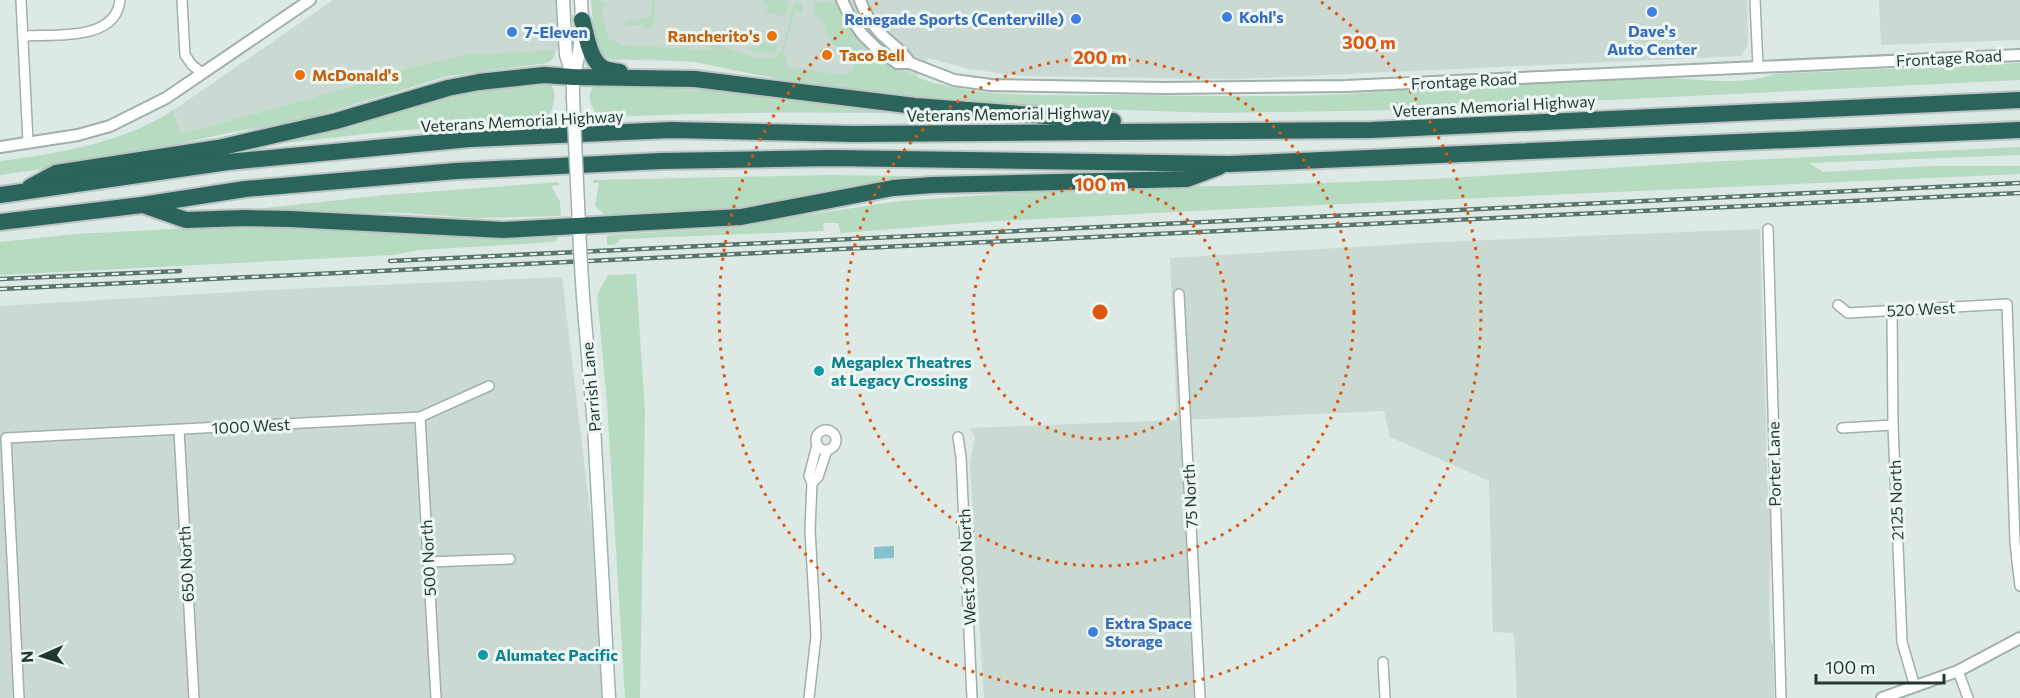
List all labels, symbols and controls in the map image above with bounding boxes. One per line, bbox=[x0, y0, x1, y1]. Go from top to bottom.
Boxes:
marker: Dave's Auto Center bbox=[1645, 5, 1659, 19]
place label: Kohl's bbox=[1239, 7, 1284, 26]
place label: Renegade Sports (Centerville) bbox=[844, 9, 1064, 28]
marker: Kohl's bbox=[1220, 10, 1234, 24]
marker: Renegade Sports (Centerville) bbox=[1069, 12, 1083, 26]
place label: Dave's Auto Center bbox=[1607, 21, 1697, 58]
place label: 7-Eleven bbox=[524, 22, 588, 41]
marker: 7-Eleven bbox=[505, 25, 519, 39]
place label: Rancherito's bbox=[668, 26, 760, 45]
marker: Rancherito's bbox=[765, 29, 779, 43]
text: 300 m bbox=[1342, 31, 1396, 53]
place label: Taco Bell bbox=[839, 45, 905, 64]
street label: Frontage Road bbox=[1895, 45, 2002, 70]
text: 200 m bbox=[1073, 46, 1127, 68]
marker: Taco Bell bbox=[820, 48, 834, 62]
place label: McDonald's bbox=[312, 65, 399, 84]
marker: McDonald's bbox=[293, 68, 307, 82]
street label: Frontage Road bbox=[1410, 68, 1517, 93]
street label: Veterans Memorial Highway bbox=[1392, 91, 1596, 120]
street label: Veterans Memorial Highway bbox=[906, 102, 1110, 125]
street label: Veterans Memorial Highway bbox=[420, 106, 624, 135]
text: 100 m bbox=[1074, 173, 1126, 195]
street label: 520 West bbox=[1886, 297, 1956, 320]
centre of rings bbox=[1090, 302, 1110, 322]
street label: Parrish Lane bbox=[577, 341, 604, 433]
place label: Megaplex Theatres at Legacy Crossing bbox=[831, 352, 972, 389]
marker: Megaplex Theatres at Legacy Crossing bbox=[812, 364, 826, 378]
street label: 1000 West bbox=[211, 414, 291, 437]
street label: Porter Lane bbox=[1763, 421, 1784, 507]
street label: 2125 North bbox=[1885, 459, 1906, 541]
street label: 75 North bbox=[1178, 463, 1201, 529]
street label: West 200 North bbox=[954, 508, 979, 626]
street label: 500 North bbox=[416, 519, 439, 597]
street label: 650 North bbox=[174, 526, 197, 603]
place label: Extra Space Storage bbox=[1105, 613, 1192, 650]
marker: Extra Space Storage bbox=[1086, 625, 1100, 639]
north arrow bbox=[12, 626, 72, 686]
place label: Alumatec Pacific bbox=[495, 645, 618, 664]
scale bar bbox=[1816, 647, 1944, 685]
marker: Alumatec Pacific bbox=[476, 648, 490, 662]
text: N bbox=[17, 650, 36, 663]
text: 100 m bbox=[1825, 656, 1875, 678]

